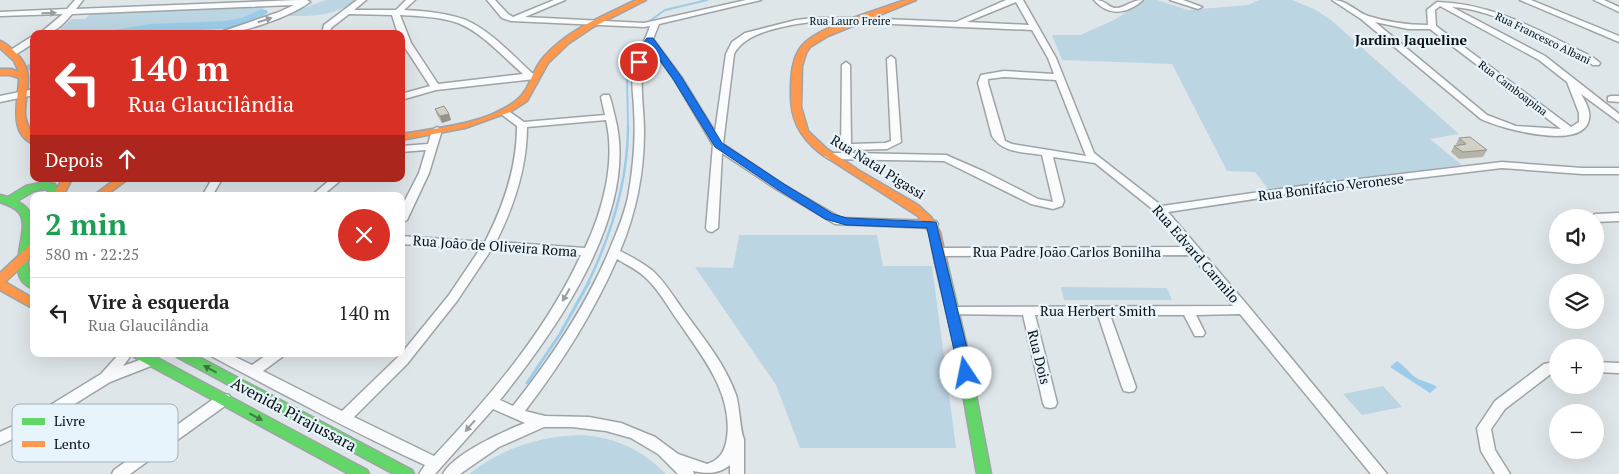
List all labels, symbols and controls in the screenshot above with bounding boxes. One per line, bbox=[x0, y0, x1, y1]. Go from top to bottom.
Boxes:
one-way arrow bbox=[41, 9, 57, 17]
street label: Rua Francesco Albani bbox=[1493, 9, 1593, 67]
street label: Rua Lauro Freire bbox=[809, 14, 891, 28]
one-way arrow bbox=[258, 15, 273, 23]
district label: Jardim Jaqueline bbox=[1355, 30, 1467, 49]
pin bbox=[618, 41, 660, 83]
text: 140 m bbox=[128, 45, 229, 91]
icon: arrive bbox=[625, 48, 653, 76]
icon: left bbox=[45, 50, 110, 115]
street label: Rua Camboapina bbox=[1476, 57, 1551, 119]
text: Rua Glaucilândia bbox=[128, 89, 294, 118]
street label: Rua Natal Pigassi bbox=[827, 130, 929, 203]
icon: ahead bbox=[113, 145, 141, 173]
text: Depois bbox=[45, 147, 103, 172]
street label: Rua Bonifácio Veronese bbox=[1257, 168, 1405, 205]
street label: Rua Edvard Carmilo bbox=[1149, 201, 1244, 307]
text: 2 min bbox=[45, 204, 127, 244]
button: close bbox=[338, 209, 390, 261]
map controls bbox=[1549, 209, 1604, 459]
button: sound bbox=[1549, 209, 1604, 264]
street label: Rua João de Oliveira Roma bbox=[412, 230, 578, 261]
street label: Rua Padre João Carlos Bonilha bbox=[973, 242, 1161, 261]
text: 580 m · 22:25 bbox=[45, 243, 139, 265]
button: layers bbox=[1549, 274, 1604, 329]
text: Vire à esquerda bbox=[88, 289, 230, 314]
one-way arrow bbox=[562, 289, 571, 302]
icon: left bbox=[45, 299, 73, 327]
text: 140 m bbox=[339, 300, 390, 325]
street label: Rua Herbert Smith bbox=[1040, 301, 1156, 320]
text: Rua Glaucilândia bbox=[88, 314, 209, 336]
street label: Rua Dois bbox=[1024, 328, 1055, 386]
button: + bbox=[1549, 339, 1604, 394]
position arrow bbox=[939, 346, 991, 398]
one-way arrow bbox=[203, 365, 217, 373]
street label: Avenida Pirajussara bbox=[227, 372, 361, 456]
legend bbox=[12, 404, 178, 462]
button: − bbox=[1549, 404, 1604, 459]
text: Livre bbox=[54, 411, 85, 430]
one-way arrow bbox=[249, 413, 263, 421]
one-way arrow bbox=[465, 420, 476, 432]
text: Lento bbox=[54, 434, 90, 453]

